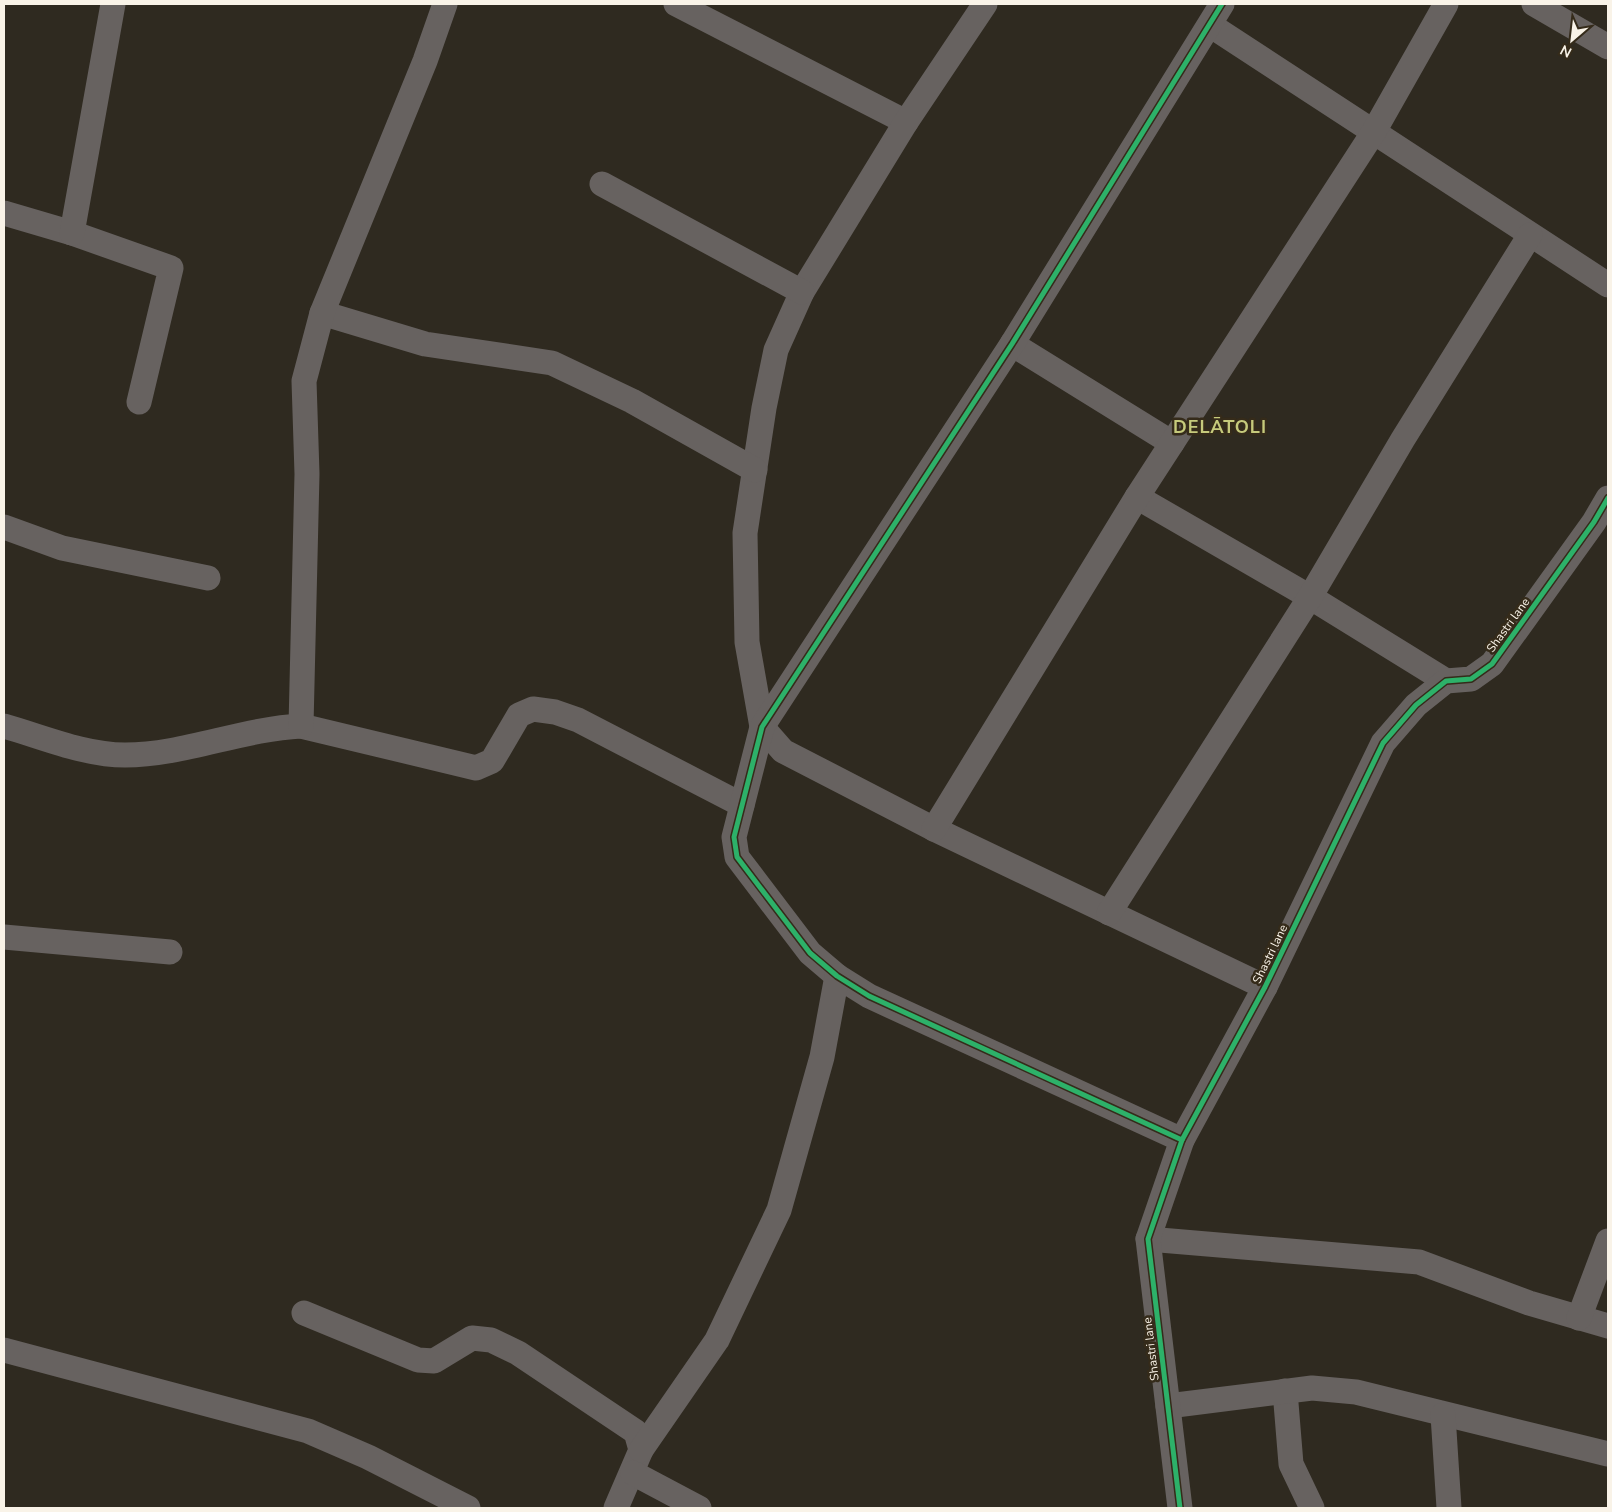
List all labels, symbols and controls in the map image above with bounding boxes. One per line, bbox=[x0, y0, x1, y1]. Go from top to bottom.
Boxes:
north arrow bbox=[1547, 15, 1597, 65]
text: N bbox=[1557, 40, 1575, 62]
district label: DELĀTOLI bbox=[1173, 415, 1267, 439]
street label: Shastri lane bbox=[1483, 595, 1533, 655]
street label: Shastri lane bbox=[1249, 922, 1291, 986]
street label: Shastri lane bbox=[1139, 1316, 1163, 1382]

